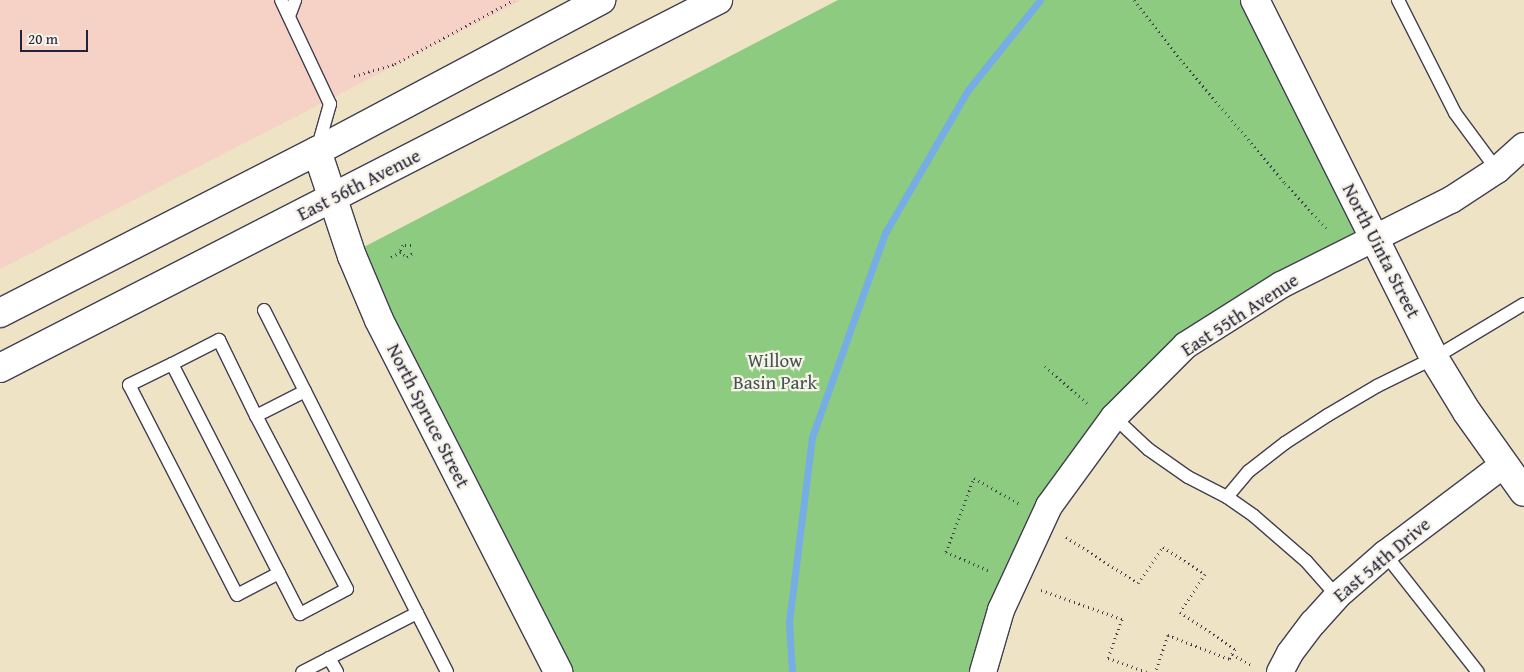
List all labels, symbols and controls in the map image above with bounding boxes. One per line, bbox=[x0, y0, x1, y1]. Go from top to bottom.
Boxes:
scale bar bbox=[22, 20, 90, 52]
text: 20 m bbox=[28, 28, 58, 49]
street label: East 56th Avenue bbox=[294, 144, 424, 226]
street label: North Uinta Street bbox=[1337, 180, 1425, 322]
street label: East 55th Avenue bbox=[1177, 269, 1303, 361]
street label: North Spruce Street bbox=[382, 340, 474, 492]
park label: Willow Basin Park bbox=[733, 350, 817, 394]
street label: East 54th Drive bbox=[1329, 513, 1435, 607]

